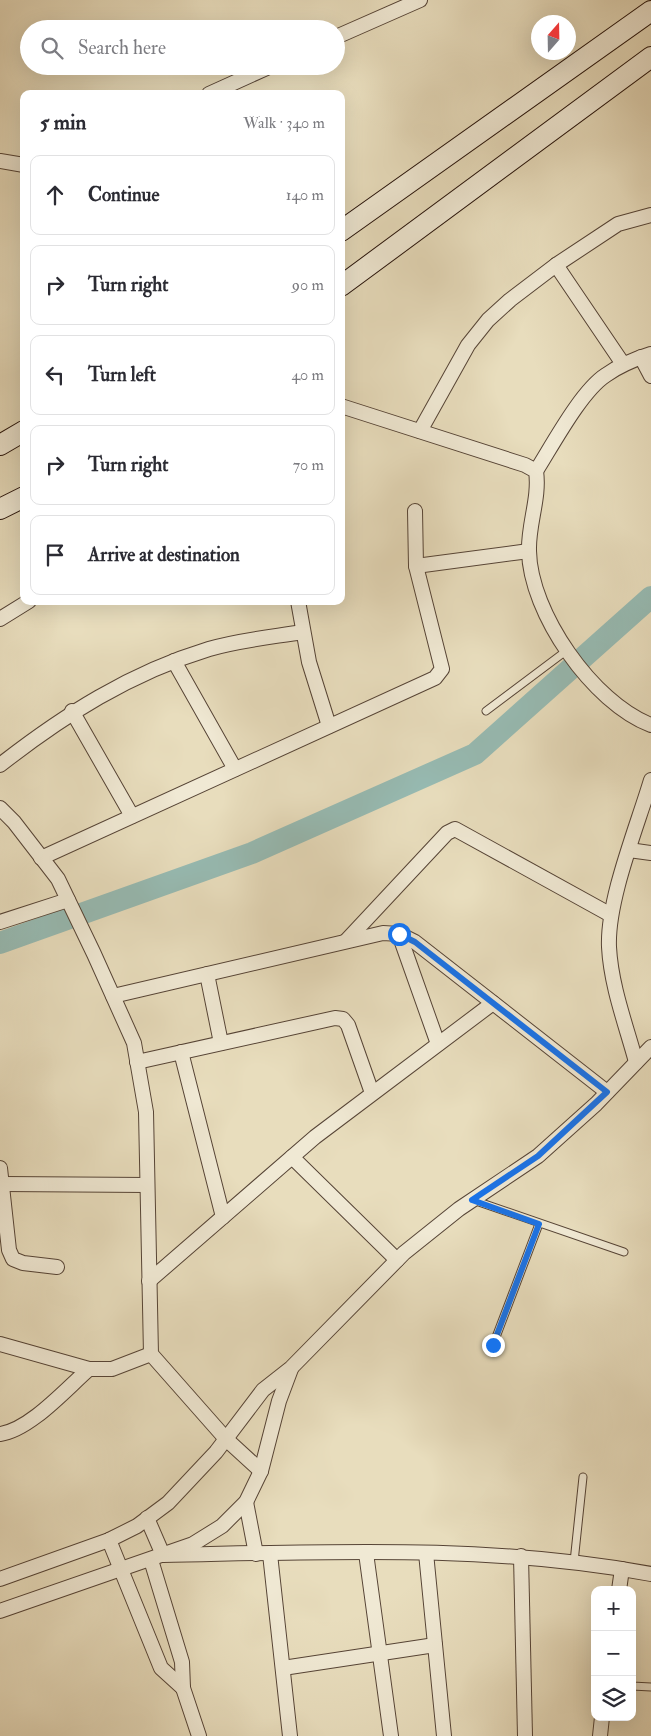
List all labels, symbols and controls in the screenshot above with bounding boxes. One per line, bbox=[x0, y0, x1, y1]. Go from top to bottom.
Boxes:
north arrow bbox=[531, 15, 576, 60]
search box bbox=[20, 20, 345, 75]
icon: search bbox=[38, 34, 66, 62]
text: Search here bbox=[78, 36, 166, 60]
text: 5 min bbox=[40, 109, 86, 136]
text: Walk · 340 m bbox=[243, 113, 325, 133]
icon: ahead bbox=[41, 181, 69, 209]
text: Continue bbox=[88, 183, 159, 207]
text: 140 m bbox=[286, 185, 324, 205]
icon: right bbox=[41, 271, 69, 299]
text: Turn right bbox=[88, 273, 168, 297]
text: 90 m bbox=[292, 275, 324, 295]
icon: left bbox=[41, 361, 69, 389]
text: Turn left bbox=[88, 363, 156, 387]
text: 40 m bbox=[291, 365, 324, 385]
icon: right bbox=[41, 451, 69, 479]
text: Turn right bbox=[88, 453, 168, 477]
text: 70 m bbox=[293, 455, 324, 475]
icon: arrive bbox=[41, 541, 69, 569]
text: Arrive at destination bbox=[88, 543, 240, 567]
route start bbox=[388, 923, 411, 946]
route end bbox=[482, 1334, 505, 1357]
map controls bbox=[591, 1586, 636, 1721]
button: + bbox=[591, 1586, 636, 1631]
button: − bbox=[591, 1631, 636, 1676]
button: layers bbox=[591, 1676, 636, 1721]

